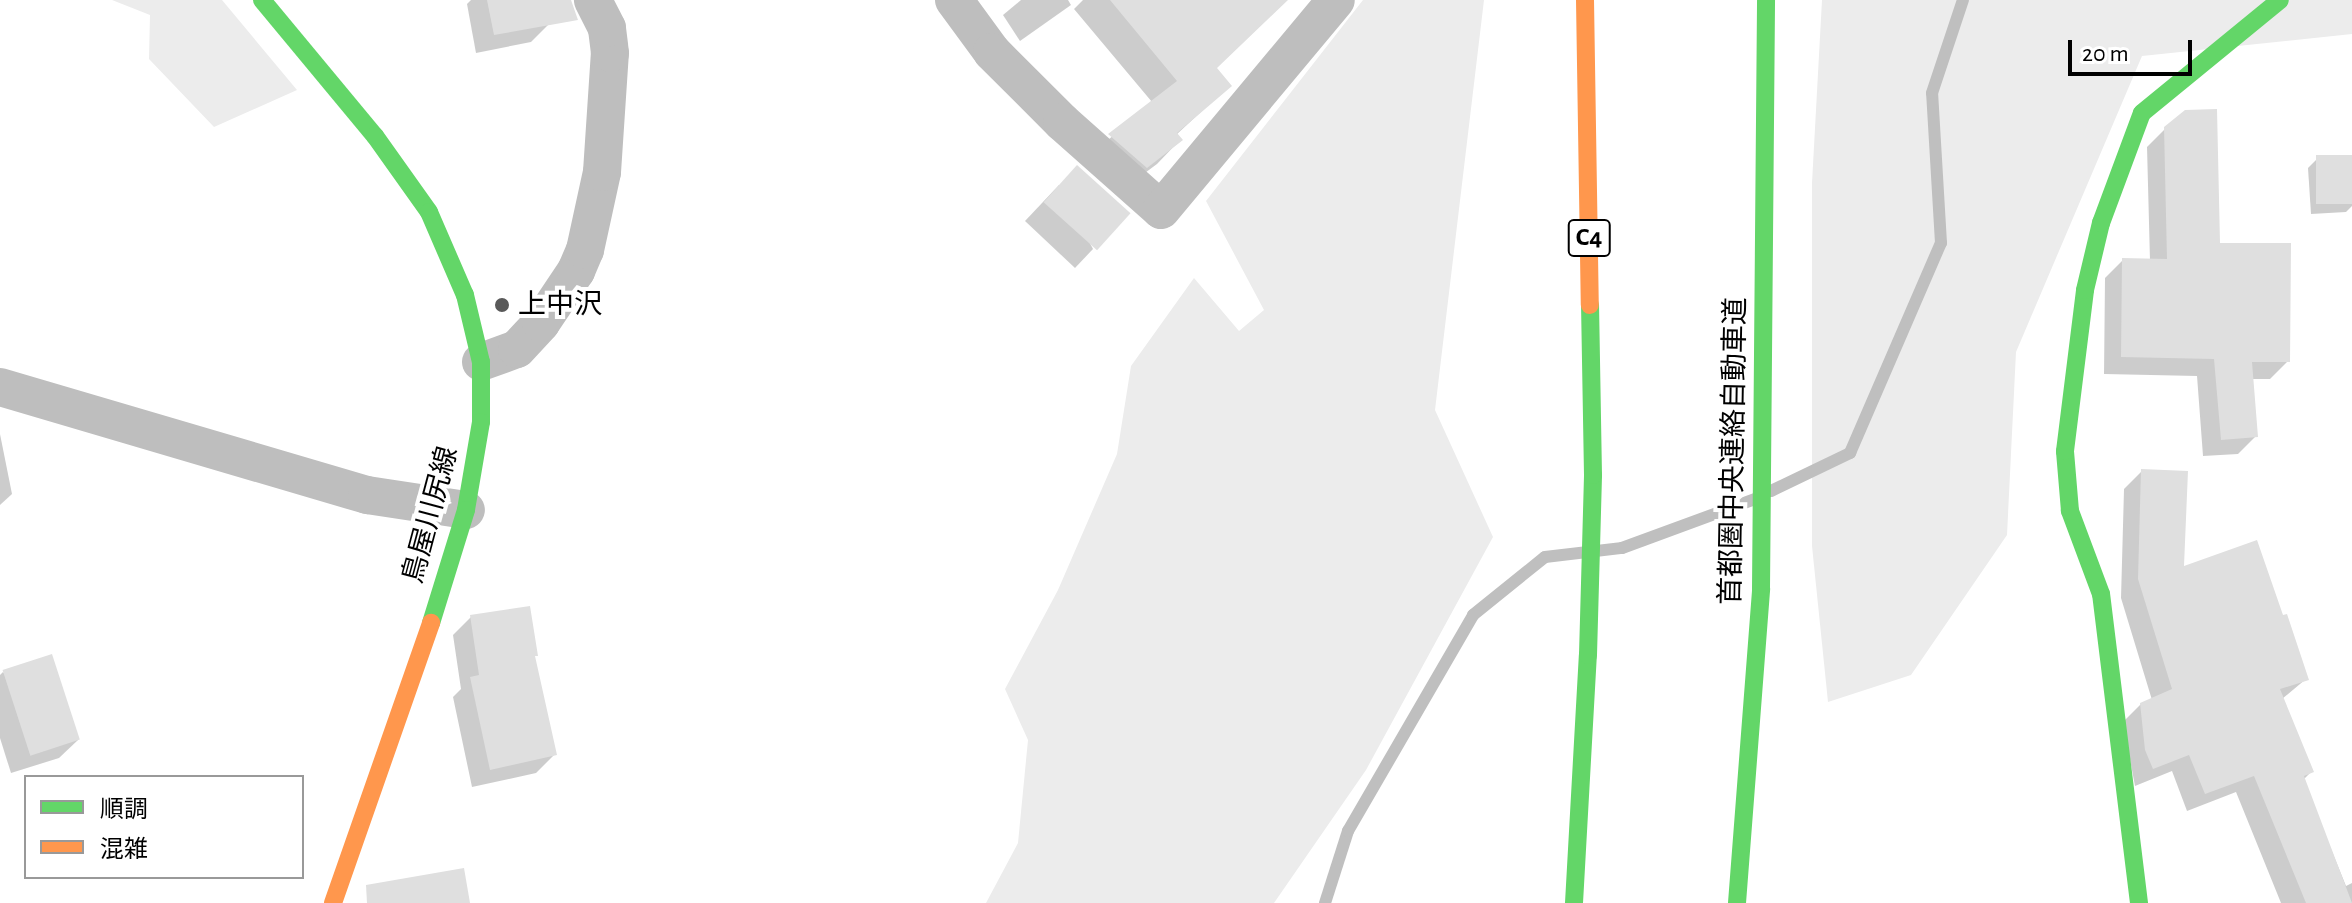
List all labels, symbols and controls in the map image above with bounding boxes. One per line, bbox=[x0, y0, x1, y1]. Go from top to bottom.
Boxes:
scale bar bbox=[2072, 24, 2196, 74]
text: 20 m bbox=[2082, 42, 2129, 66]
road number: C4 bbox=[1567, 216, 1611, 260]
place label: 上中沢 bbox=[518, 288, 602, 322]
marker: 上中沢 bbox=[493, 296, 511, 314]
street label: 首都圏中央連絡自動車道 bbox=[1715, 297, 1753, 605]
street label: 鳥屋川尻線 bbox=[397, 443, 465, 587]
legend bbox=[24, 775, 304, 879]
text: 順調 bbox=[100, 798, 148, 822]
text: 混雑 bbox=[100, 838, 148, 862]

